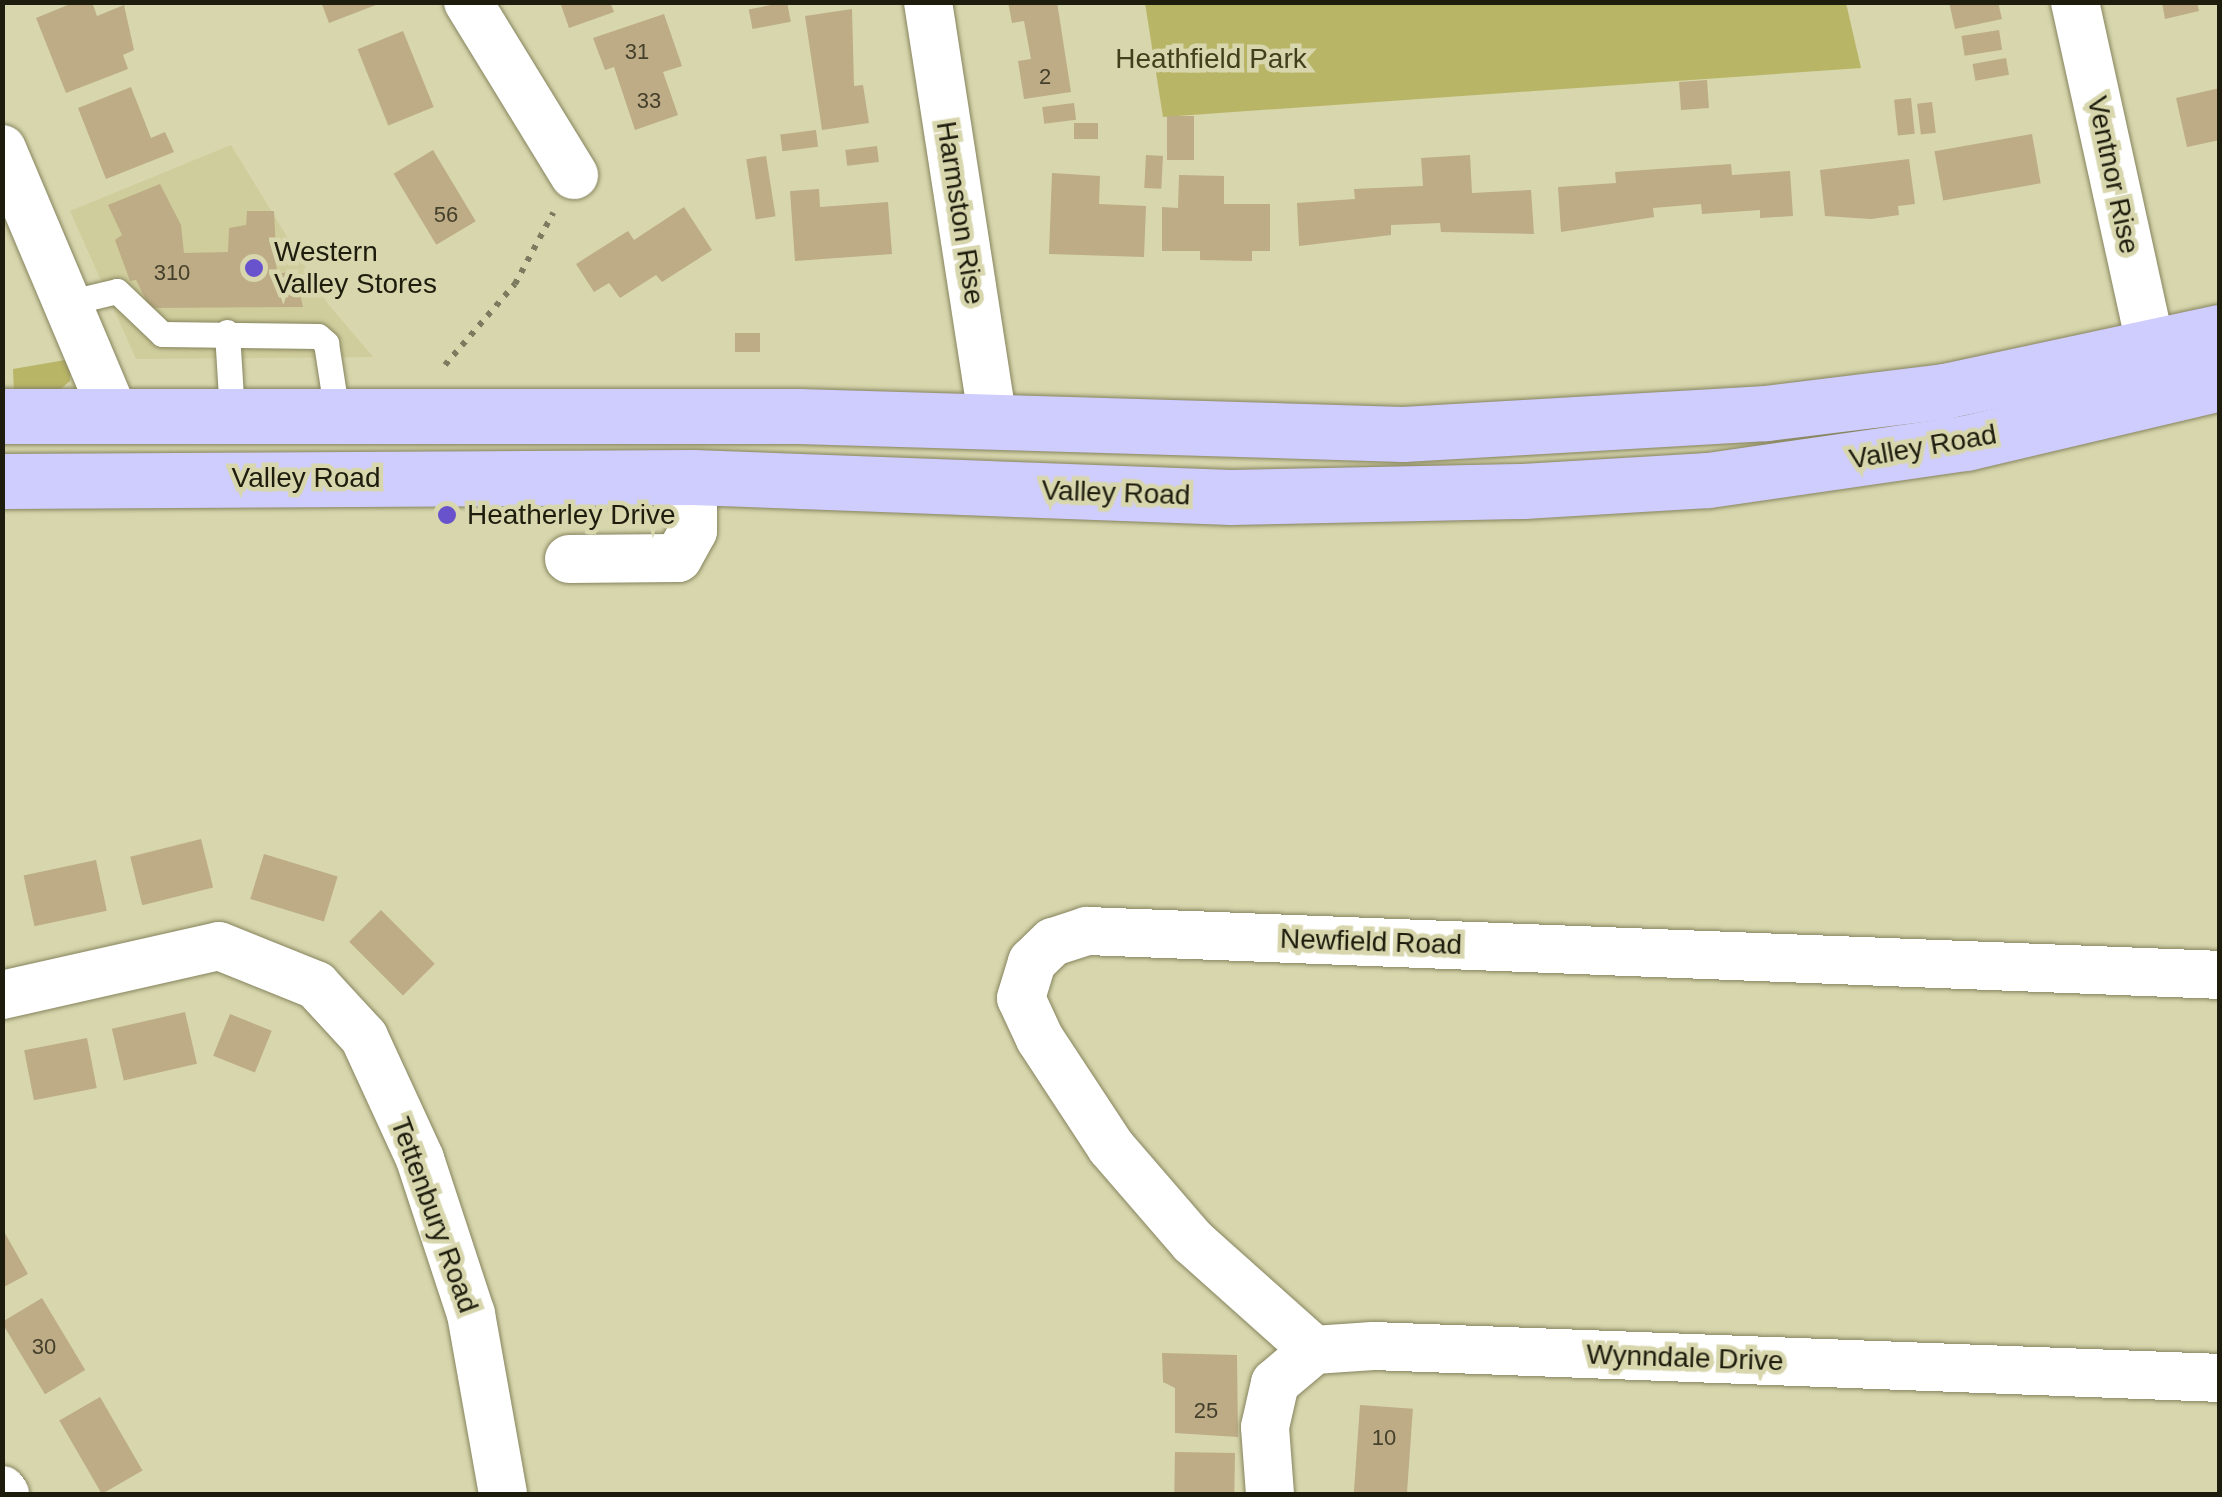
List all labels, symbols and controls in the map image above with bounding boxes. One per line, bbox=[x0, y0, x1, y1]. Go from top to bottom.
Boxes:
house number: 31 bbox=[625, 39, 649, 65]
park label: Heathfield Park bbox=[1115, 42, 1307, 76]
house number: 2 bbox=[1039, 64, 1051, 90]
house number: 33 bbox=[637, 88, 661, 114]
street label: Ventnor Rise bbox=[2080, 93, 2146, 257]
street label: Harmston Rise bbox=[929, 119, 991, 307]
house number: 56 bbox=[434, 202, 458, 228]
place label: Western Valley Stores bbox=[274, 235, 437, 301]
marker: Western Valley Stores bbox=[243, 257, 265, 279]
house number: 310 bbox=[154, 260, 190, 286]
street label: Valley Road bbox=[1847, 418, 1999, 476]
street label: Valley Road bbox=[232, 461, 380, 495]
street label: Valley Road bbox=[1041, 474, 1191, 512]
place label: Heatherley Drive bbox=[467, 498, 676, 532]
marker: Heatherley Drive bbox=[436, 504, 458, 526]
street label: Newfield Road bbox=[1279, 922, 1463, 962]
street label: Tettenbury Road bbox=[383, 1113, 485, 1317]
house number: 30 bbox=[32, 1334, 56, 1360]
street label: Wynndale Drive bbox=[1586, 1338, 1784, 1378]
house number: 25 bbox=[1194, 1398, 1218, 1424]
house number: 10 bbox=[1372, 1425, 1396, 1451]

